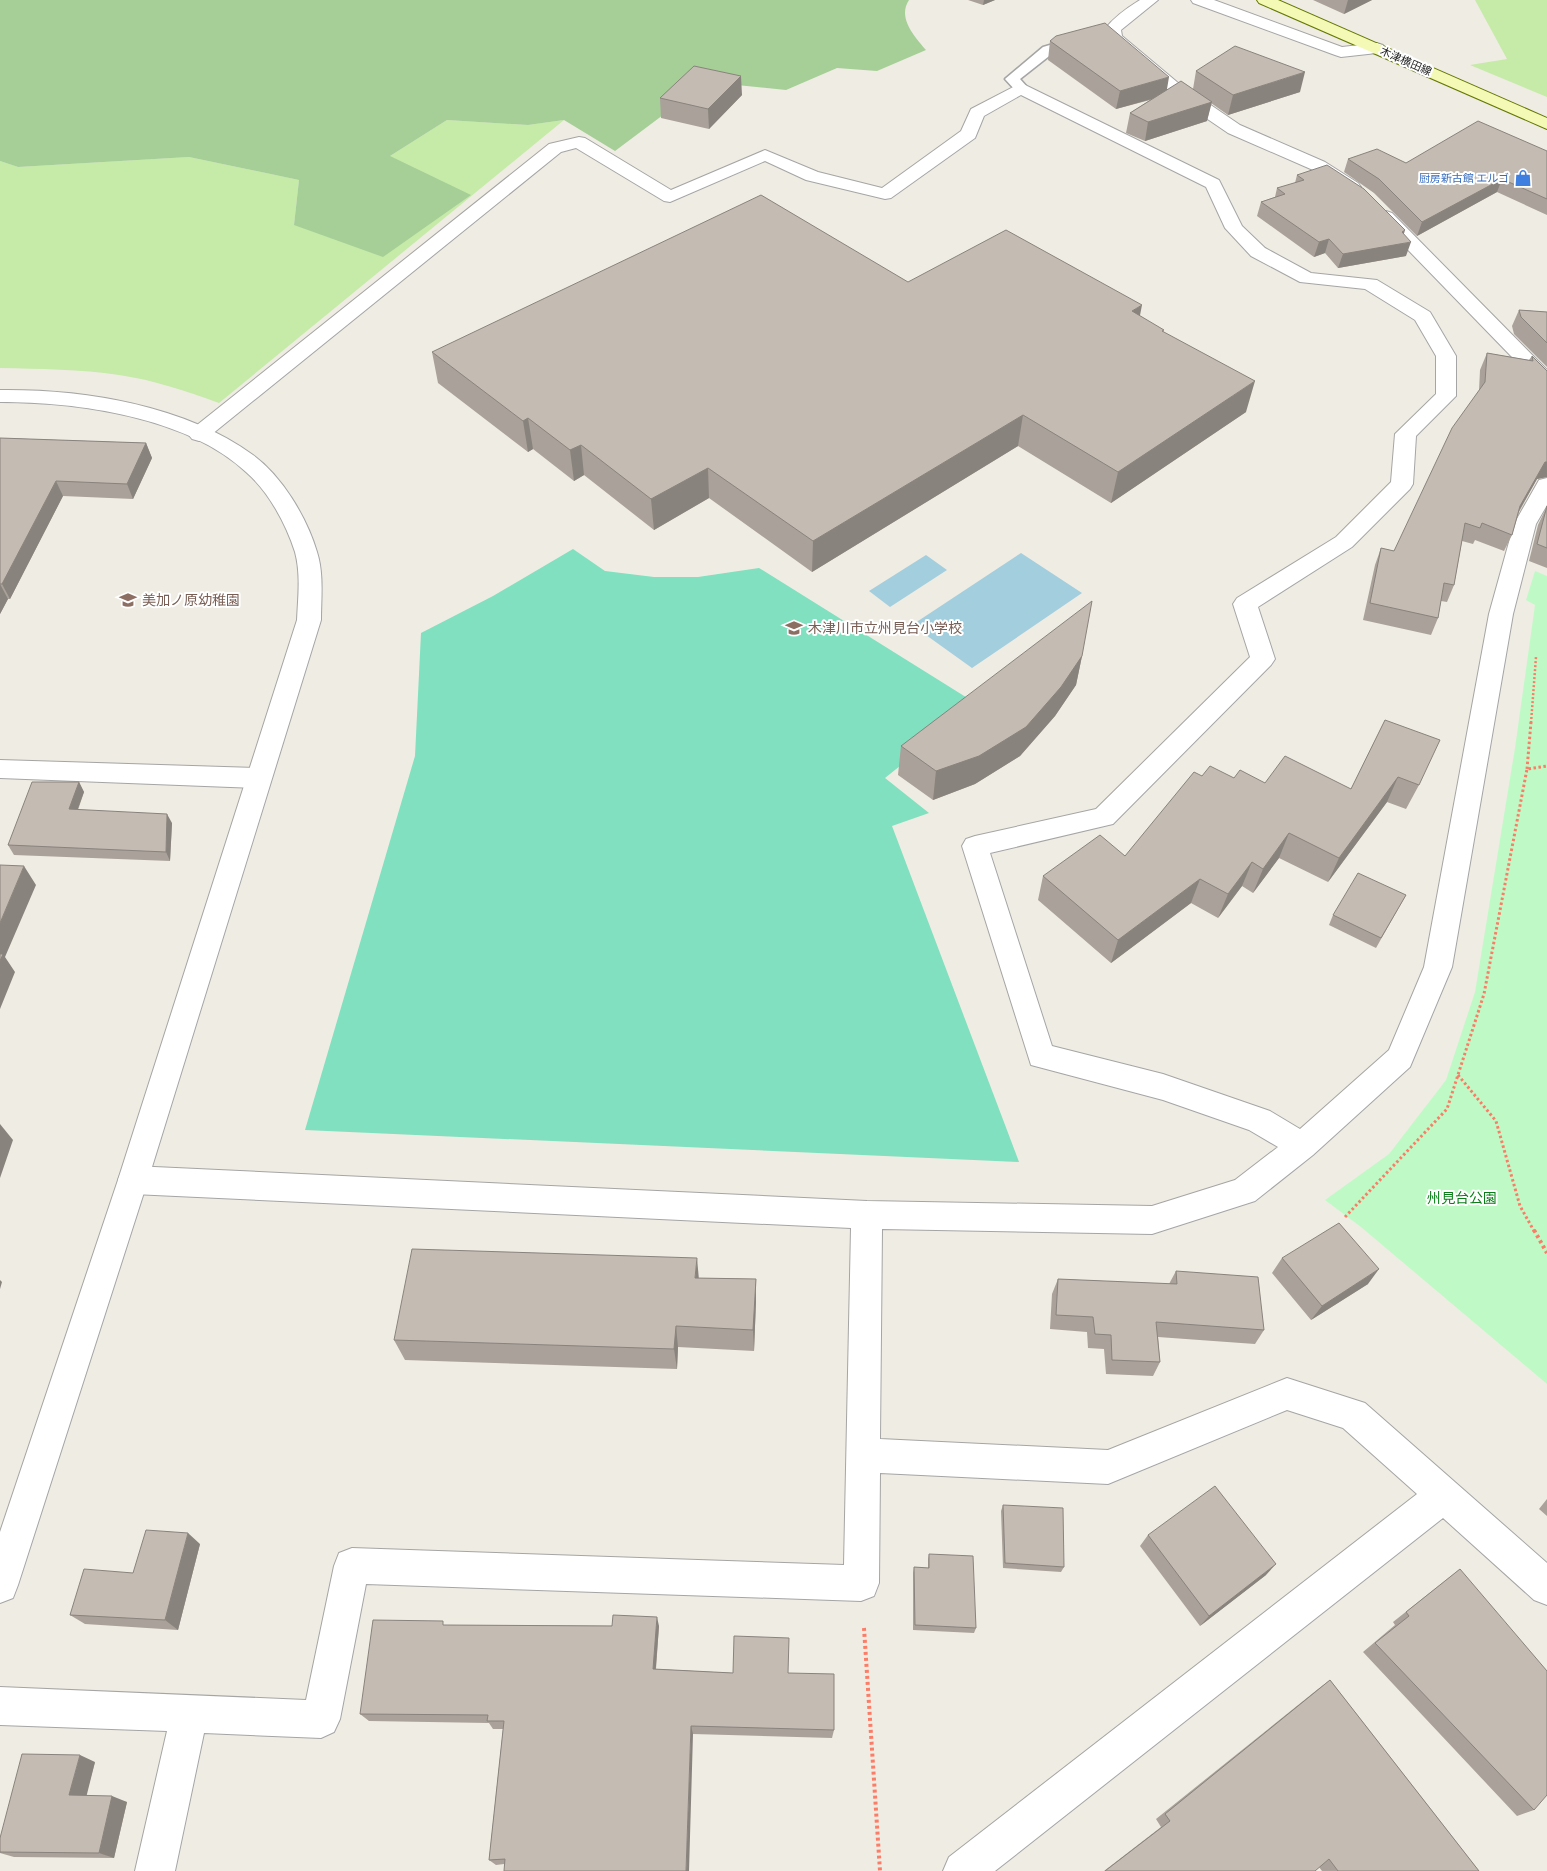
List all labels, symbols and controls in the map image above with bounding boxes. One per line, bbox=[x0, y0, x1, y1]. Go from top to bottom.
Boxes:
street label: 木津横田線 bbox=[1378, 43, 1434, 79]
shop icon: 厨房新古館 エルゴ bbox=[1513, 168, 1533, 188]
place label: 厨房新古館 エルゴ bbox=[1419, 171, 1509, 185]
school or university icon: 美加ノ原幼稚園 bbox=[118, 590, 138, 610]
place label: 美加ノ原幼稚園 bbox=[142, 591, 240, 609]
school or university icon: 木津川市立州見台小学校 bbox=[784, 618, 804, 638]
place label: 木津川市立州見台小学校 bbox=[808, 619, 962, 637]
park label: 州見台公園 bbox=[1427, 1189, 1497, 1207]

